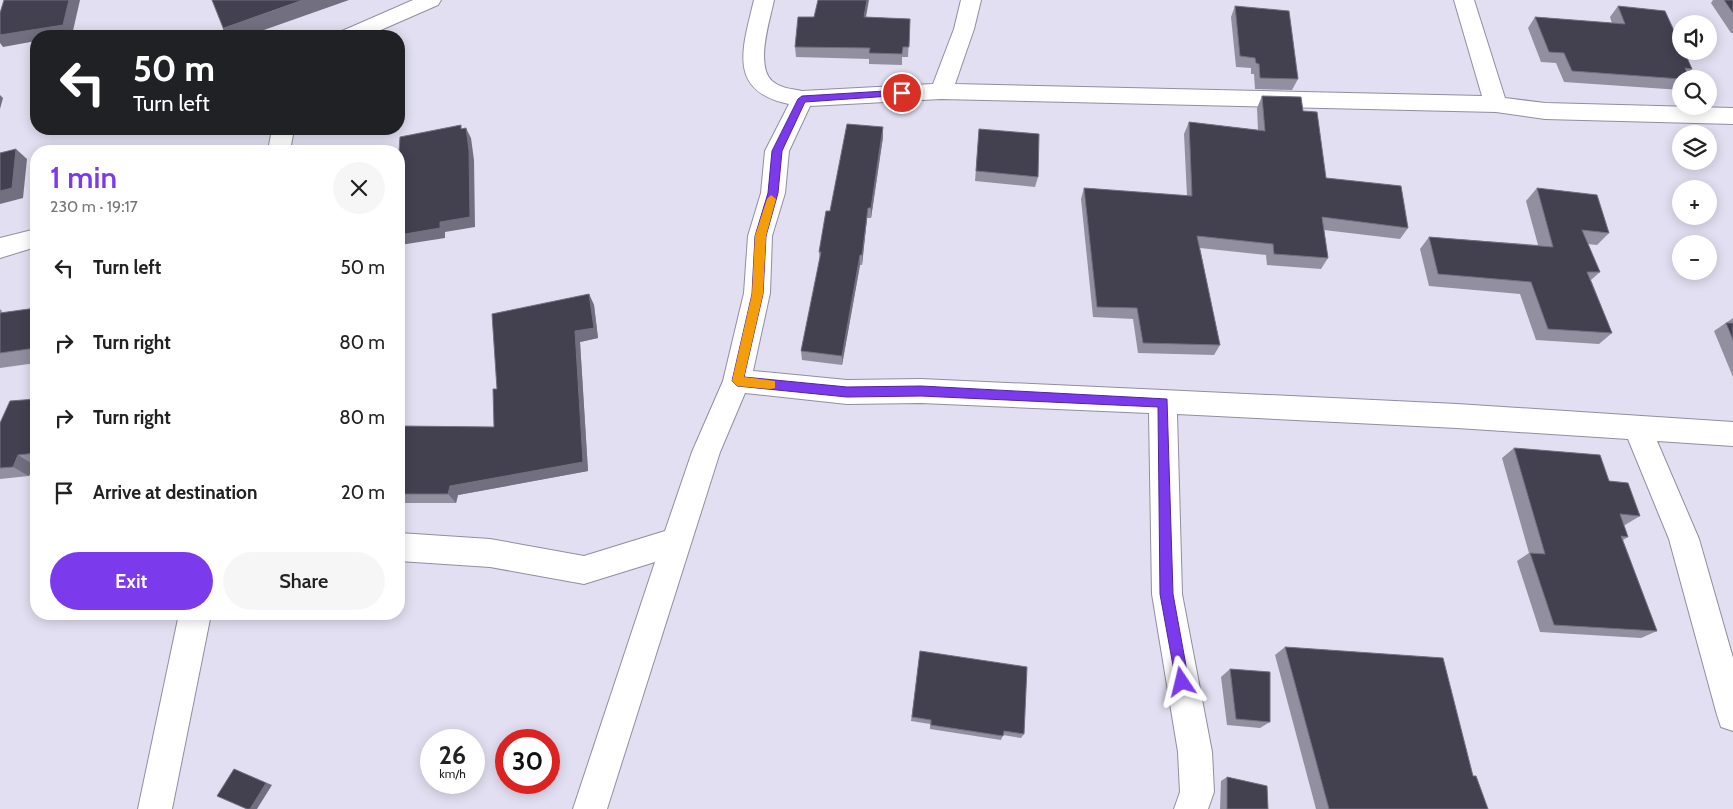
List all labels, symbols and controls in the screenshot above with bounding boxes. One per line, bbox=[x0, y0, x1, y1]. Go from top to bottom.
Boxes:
map controls bbox=[1672, 15, 1717, 280]
button: sound bbox=[1672, 15, 1717, 60]
text: 50 m bbox=[133, 47, 215, 90]
icon: left bbox=[50, 50, 115, 115]
button: search bbox=[1672, 70, 1717, 115]
pin bbox=[881, 72, 923, 114]
icon: arrive bbox=[888, 79, 916, 107]
text: Turn left bbox=[133, 90, 210, 117]
button: layers bbox=[1672, 125, 1717, 170]
text: 1 min bbox=[50, 159, 117, 196]
button: close bbox=[333, 162, 385, 214]
button: + bbox=[1672, 180, 1717, 225]
text: 230 m · 19:17 bbox=[50, 197, 138, 216]
button: − bbox=[1672, 235, 1717, 280]
icon: left bbox=[50, 254, 78, 282]
text: Turn left bbox=[93, 256, 161, 279]
text: 50 m bbox=[341, 256, 385, 279]
icon: right bbox=[50, 329, 78, 357]
text: Turn right bbox=[93, 331, 171, 354]
text: 80 m bbox=[339, 331, 385, 354]
icon: right bbox=[50, 404, 78, 432]
text: Turn right bbox=[93, 406, 171, 429]
text: 80 m bbox=[339, 406, 385, 429]
icon: arrive bbox=[50, 479, 78, 507]
text: Arrive at destination bbox=[93, 481, 257, 504]
text: 20 m bbox=[341, 481, 385, 504]
button: Exit bbox=[50, 552, 213, 610]
button: Share bbox=[223, 552, 385, 610]
position arrow bbox=[1155, 655, 1207, 707]
speed limit sign: 30 bbox=[495, 729, 560, 794]
text: 26 bbox=[439, 740, 466, 770]
text: km/h bbox=[439, 766, 466, 781]

